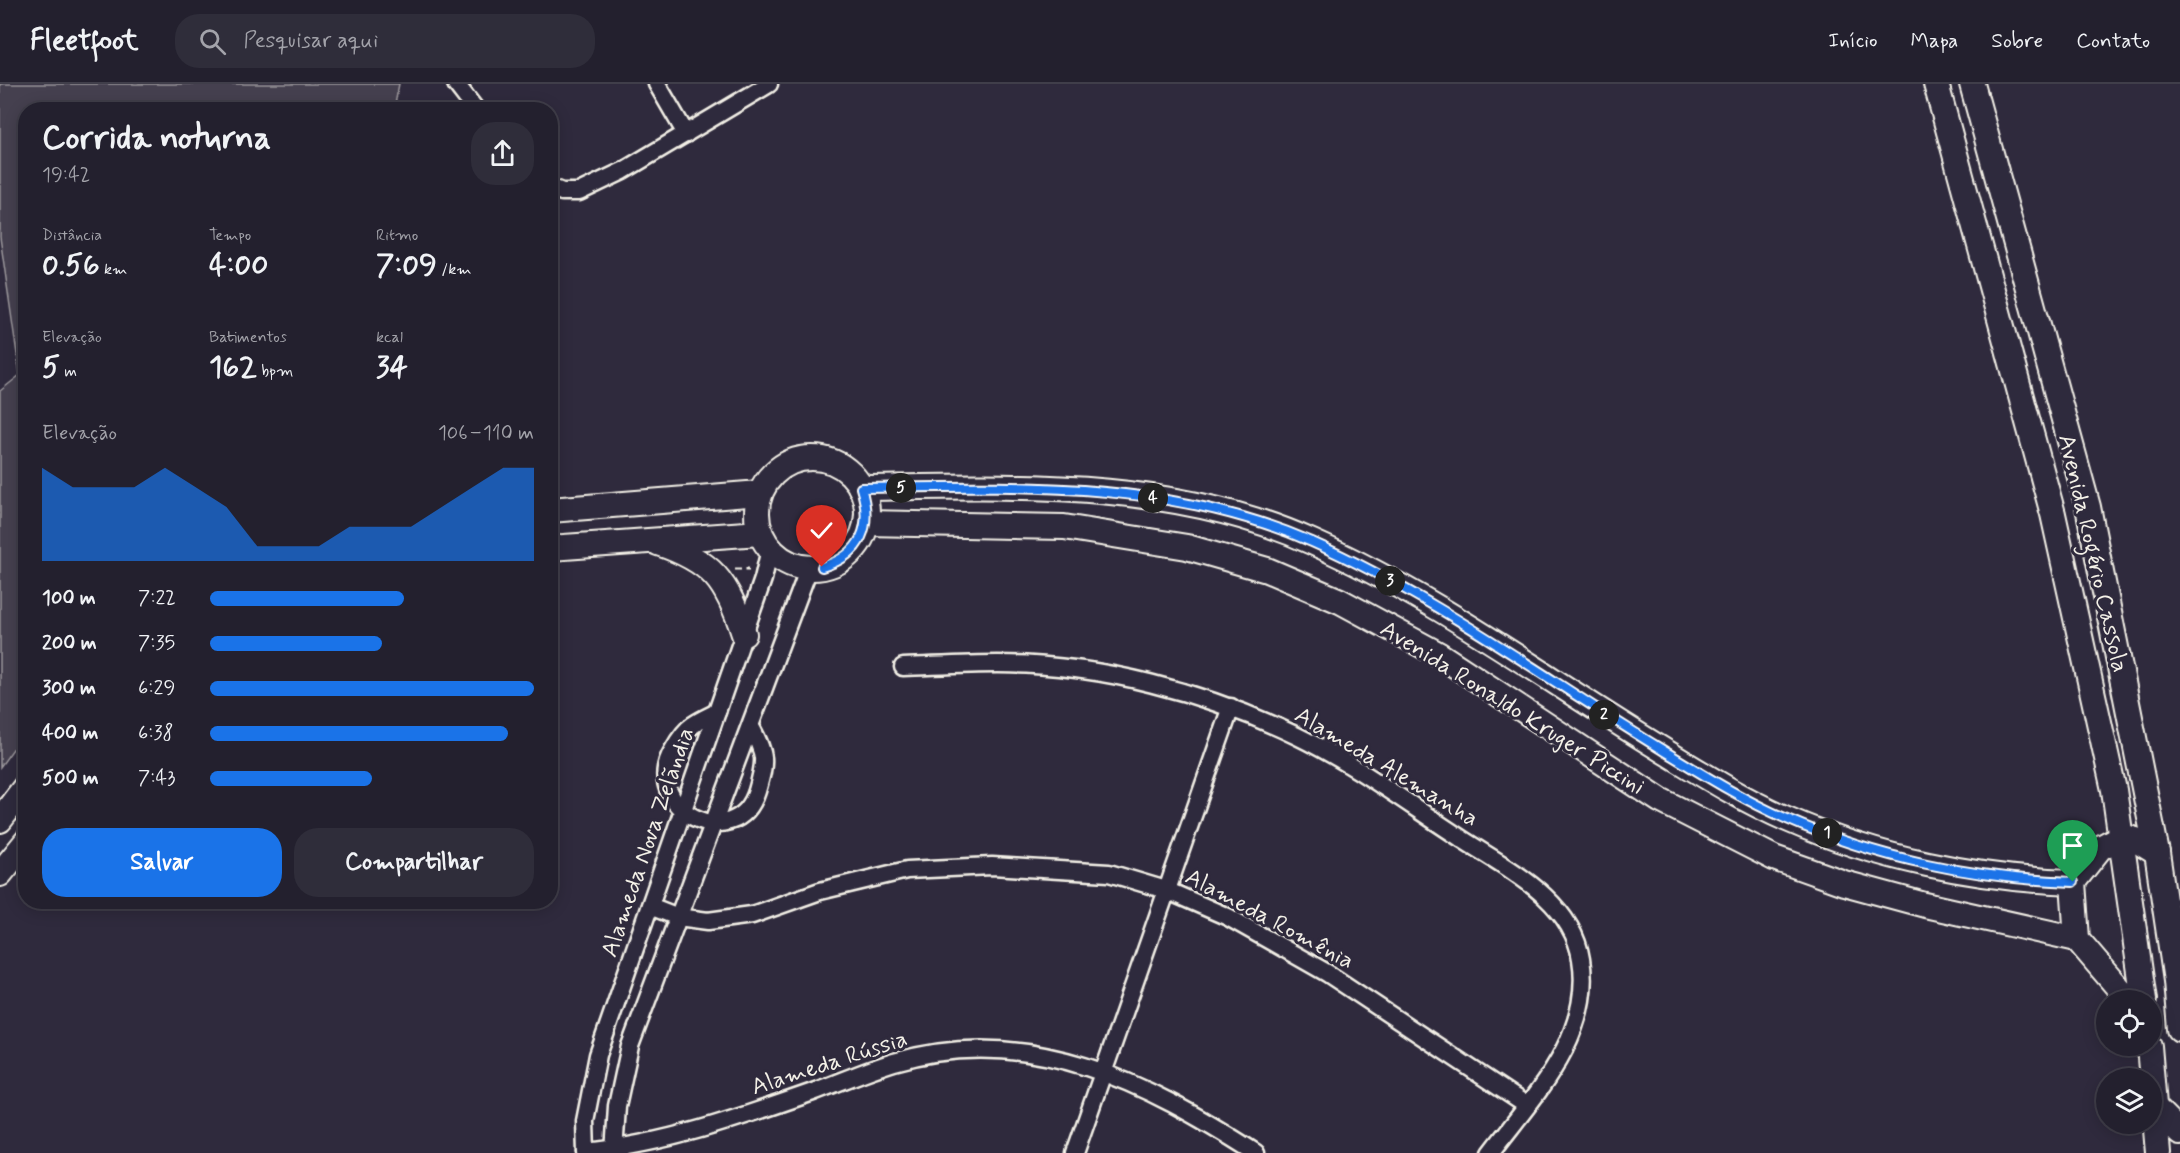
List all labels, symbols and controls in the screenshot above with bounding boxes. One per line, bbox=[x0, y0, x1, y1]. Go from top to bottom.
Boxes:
search box bbox=[175, 14, 595, 68]
text: Fleetfoot bbox=[30, 23, 139, 60]
icon: search bbox=[196, 25, 229, 58]
text: Pesquisar aqui bbox=[244, 27, 378, 55]
text: Início bbox=[1828, 27, 1878, 55]
text: Mapa bbox=[1911, 27, 1958, 55]
text: Sobre bbox=[1991, 27, 2043, 55]
text: Contato bbox=[2076, 27, 2150, 55]
text: Corrida noturna bbox=[42, 117, 271, 161]
button: share bbox=[471, 122, 534, 185]
text: 19:42 bbox=[42, 162, 90, 189]
text: Distância bbox=[42, 225, 102, 246]
text: Tempo bbox=[209, 225, 251, 246]
text: Ritmo bbox=[376, 225, 418, 246]
text: 0.56 bbox=[42, 246, 100, 285]
text: 4:00 bbox=[209, 246, 268, 285]
text: 7:09 bbox=[376, 246, 437, 285]
text: km bbox=[100, 259, 127, 280]
text: /km bbox=[437, 259, 472, 280]
text: Elevação bbox=[42, 327, 102, 348]
text: Batimentos bbox=[209, 327, 287, 348]
text: kcal bbox=[376, 327, 403, 348]
text: 5 bbox=[42, 348, 60, 387]
text: 162 bbox=[209, 348, 257, 387]
text: 34 bbox=[376, 348, 408, 387]
text: m bbox=[60, 361, 77, 382]
text: bpm bbox=[257, 361, 293, 382]
text: Elevação bbox=[42, 420, 117, 447]
text: 106–110 m bbox=[438, 420, 534, 447]
street label: Avenida Rogério Cassola bbox=[2047, 431, 2135, 676]
pin: 5 bbox=[886, 473, 916, 503]
text: 5 bbox=[896, 477, 906, 498]
pin: 4 bbox=[1138, 483, 1168, 513]
text: 4 bbox=[1148, 487, 1158, 508]
pin bbox=[796, 505, 847, 567]
icon: check bbox=[805, 514, 838, 547]
pin: 3 bbox=[1375, 566, 1405, 596]
text: 3 bbox=[1386, 570, 1394, 591]
text: 100 m bbox=[42, 585, 96, 612]
text: 7:22 bbox=[138, 585, 176, 612]
street label: Avenida Ronaldo Kruger Piccini bbox=[1374, 614, 1650, 803]
text: 200 m bbox=[42, 630, 97, 657]
text: 7:35 bbox=[138, 630, 175, 657]
text: 300 m bbox=[42, 675, 96, 702]
text: 6:29 bbox=[138, 675, 175, 702]
street label: Alameda Alemanha bbox=[1289, 700, 1484, 834]
pin: 2 bbox=[1589, 700, 1619, 730]
text: 2 bbox=[1600, 704, 1608, 725]
text: 400 m bbox=[42, 720, 98, 747]
text: 6:38 bbox=[138, 720, 174, 747]
street label: Alameda Nova Zelãndia bbox=[595, 724, 702, 961]
text: 500 m bbox=[42, 765, 99, 792]
text: 7:43 bbox=[138, 765, 176, 792]
pin: 1 bbox=[1812, 818, 1842, 848]
pin bbox=[2047, 820, 2098, 882]
text: 1 bbox=[1823, 822, 1831, 843]
button: Salvar bbox=[42, 828, 282, 897]
button: Compartilhar bbox=[294, 828, 534, 897]
icon: arrive bbox=[2056, 829, 2089, 862]
street label: Alameda Romênia bbox=[1180, 862, 1359, 977]
map controls bbox=[2096, 990, 2162, 1134]
button: locate bbox=[2096, 990, 2162, 1056]
street label: Alameda Rússia bbox=[748, 1024, 911, 1103]
button: layers bbox=[2096, 1068, 2162, 1134]

